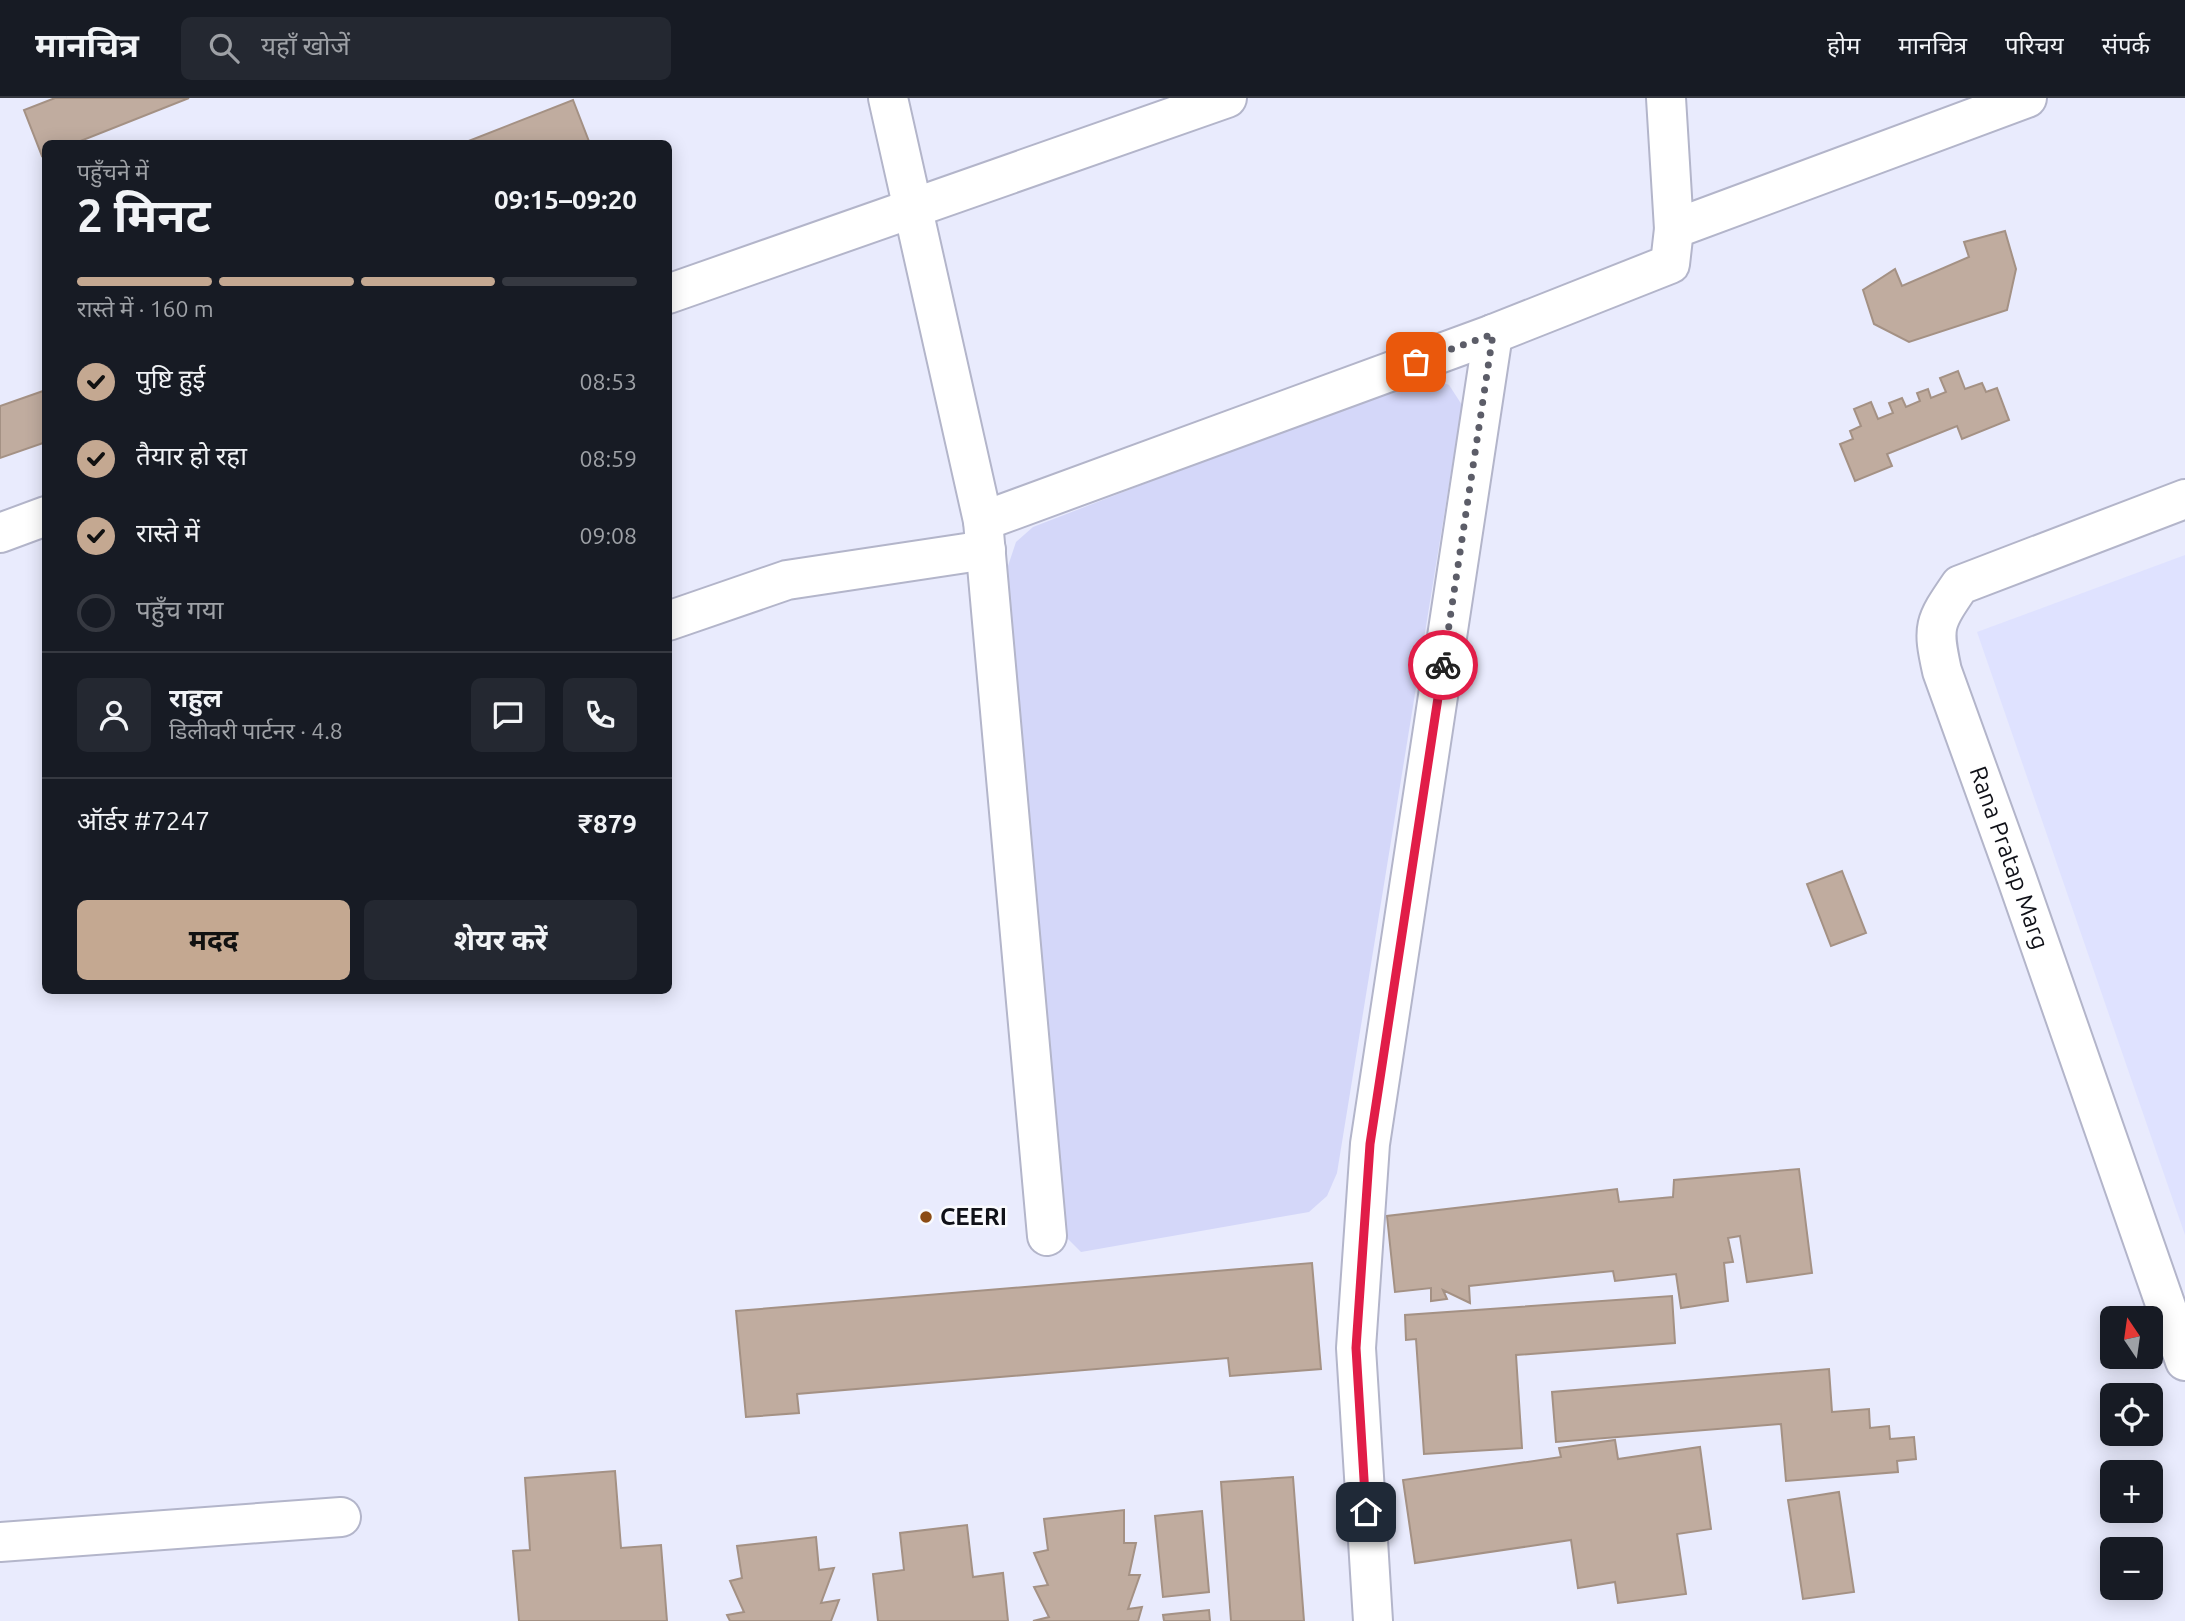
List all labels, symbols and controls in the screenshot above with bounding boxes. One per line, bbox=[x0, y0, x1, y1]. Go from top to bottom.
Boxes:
search box bbox=[181, 17, 671, 80]
text: मानचित्र bbox=[35, 26, 139, 63]
icon: search bbox=[205, 29, 243, 67]
text: यहाँ खोजें bbox=[261, 31, 350, 60]
text: होम bbox=[1827, 32, 1860, 59]
text: मानचित्र bbox=[1898, 32, 1967, 59]
text: परिचय bbox=[2005, 32, 2064, 59]
text: संपर्क bbox=[2102, 32, 2150, 59]
text: पहुँचने में bbox=[77, 159, 149, 184]
text: 09:15–09:20 bbox=[494, 185, 637, 214]
text: 2 मिनट bbox=[77, 189, 210, 241]
text: रास्ते में · 160 m bbox=[77, 296, 214, 321]
pin bbox=[1386, 332, 1446, 392]
icon: bag bbox=[1397, 343, 1435, 381]
icon: check bbox=[77, 363, 115, 401]
text: पुष्टि हुई bbox=[136, 364, 205, 393]
text: 08:53 bbox=[579, 369, 637, 394]
icon: check bbox=[77, 440, 115, 478]
text: तैयार हो रहा bbox=[136, 441, 247, 470]
text: 08:59 bbox=[579, 446, 637, 471]
icon: check bbox=[77, 517, 115, 555]
text: रास्ते में bbox=[136, 518, 200, 547]
text: 09:08 bbox=[579, 523, 637, 548]
text: पहुँच गया bbox=[136, 595, 224, 624]
courier bbox=[1408, 630, 1478, 700]
icon: bike bbox=[1424, 646, 1462, 684]
button: person bbox=[77, 678, 151, 752]
button: chat bbox=[471, 678, 545, 752]
button: phone bbox=[563, 678, 637, 752]
text: राहुल bbox=[169, 683, 222, 712]
text: डिलीवरी पार्टनर · 4.8 bbox=[169, 718, 343, 743]
street label: Rana Pratap Marg bbox=[1965, 763, 2054, 953]
text: ऑर्डर #7247 bbox=[77, 806, 210, 835]
text: ₹879 bbox=[578, 809, 637, 838]
button: मदद bbox=[77, 900, 350, 980]
button: शेयर करें bbox=[364, 900, 637, 980]
place label: CEERI bbox=[940, 1203, 1007, 1230]
marker: CEERI bbox=[918, 1209, 934, 1225]
north arrow bbox=[2100, 1306, 2163, 1368]
map controls bbox=[2100, 1306, 2163, 1600]
button: locate bbox=[2100, 1383, 2163, 1446]
button: + bbox=[2100, 1460, 2163, 1523]
pin bbox=[1336, 1482, 1396, 1542]
icon: home bbox=[1347, 1493, 1385, 1531]
button: − bbox=[2100, 1537, 2163, 1600]

